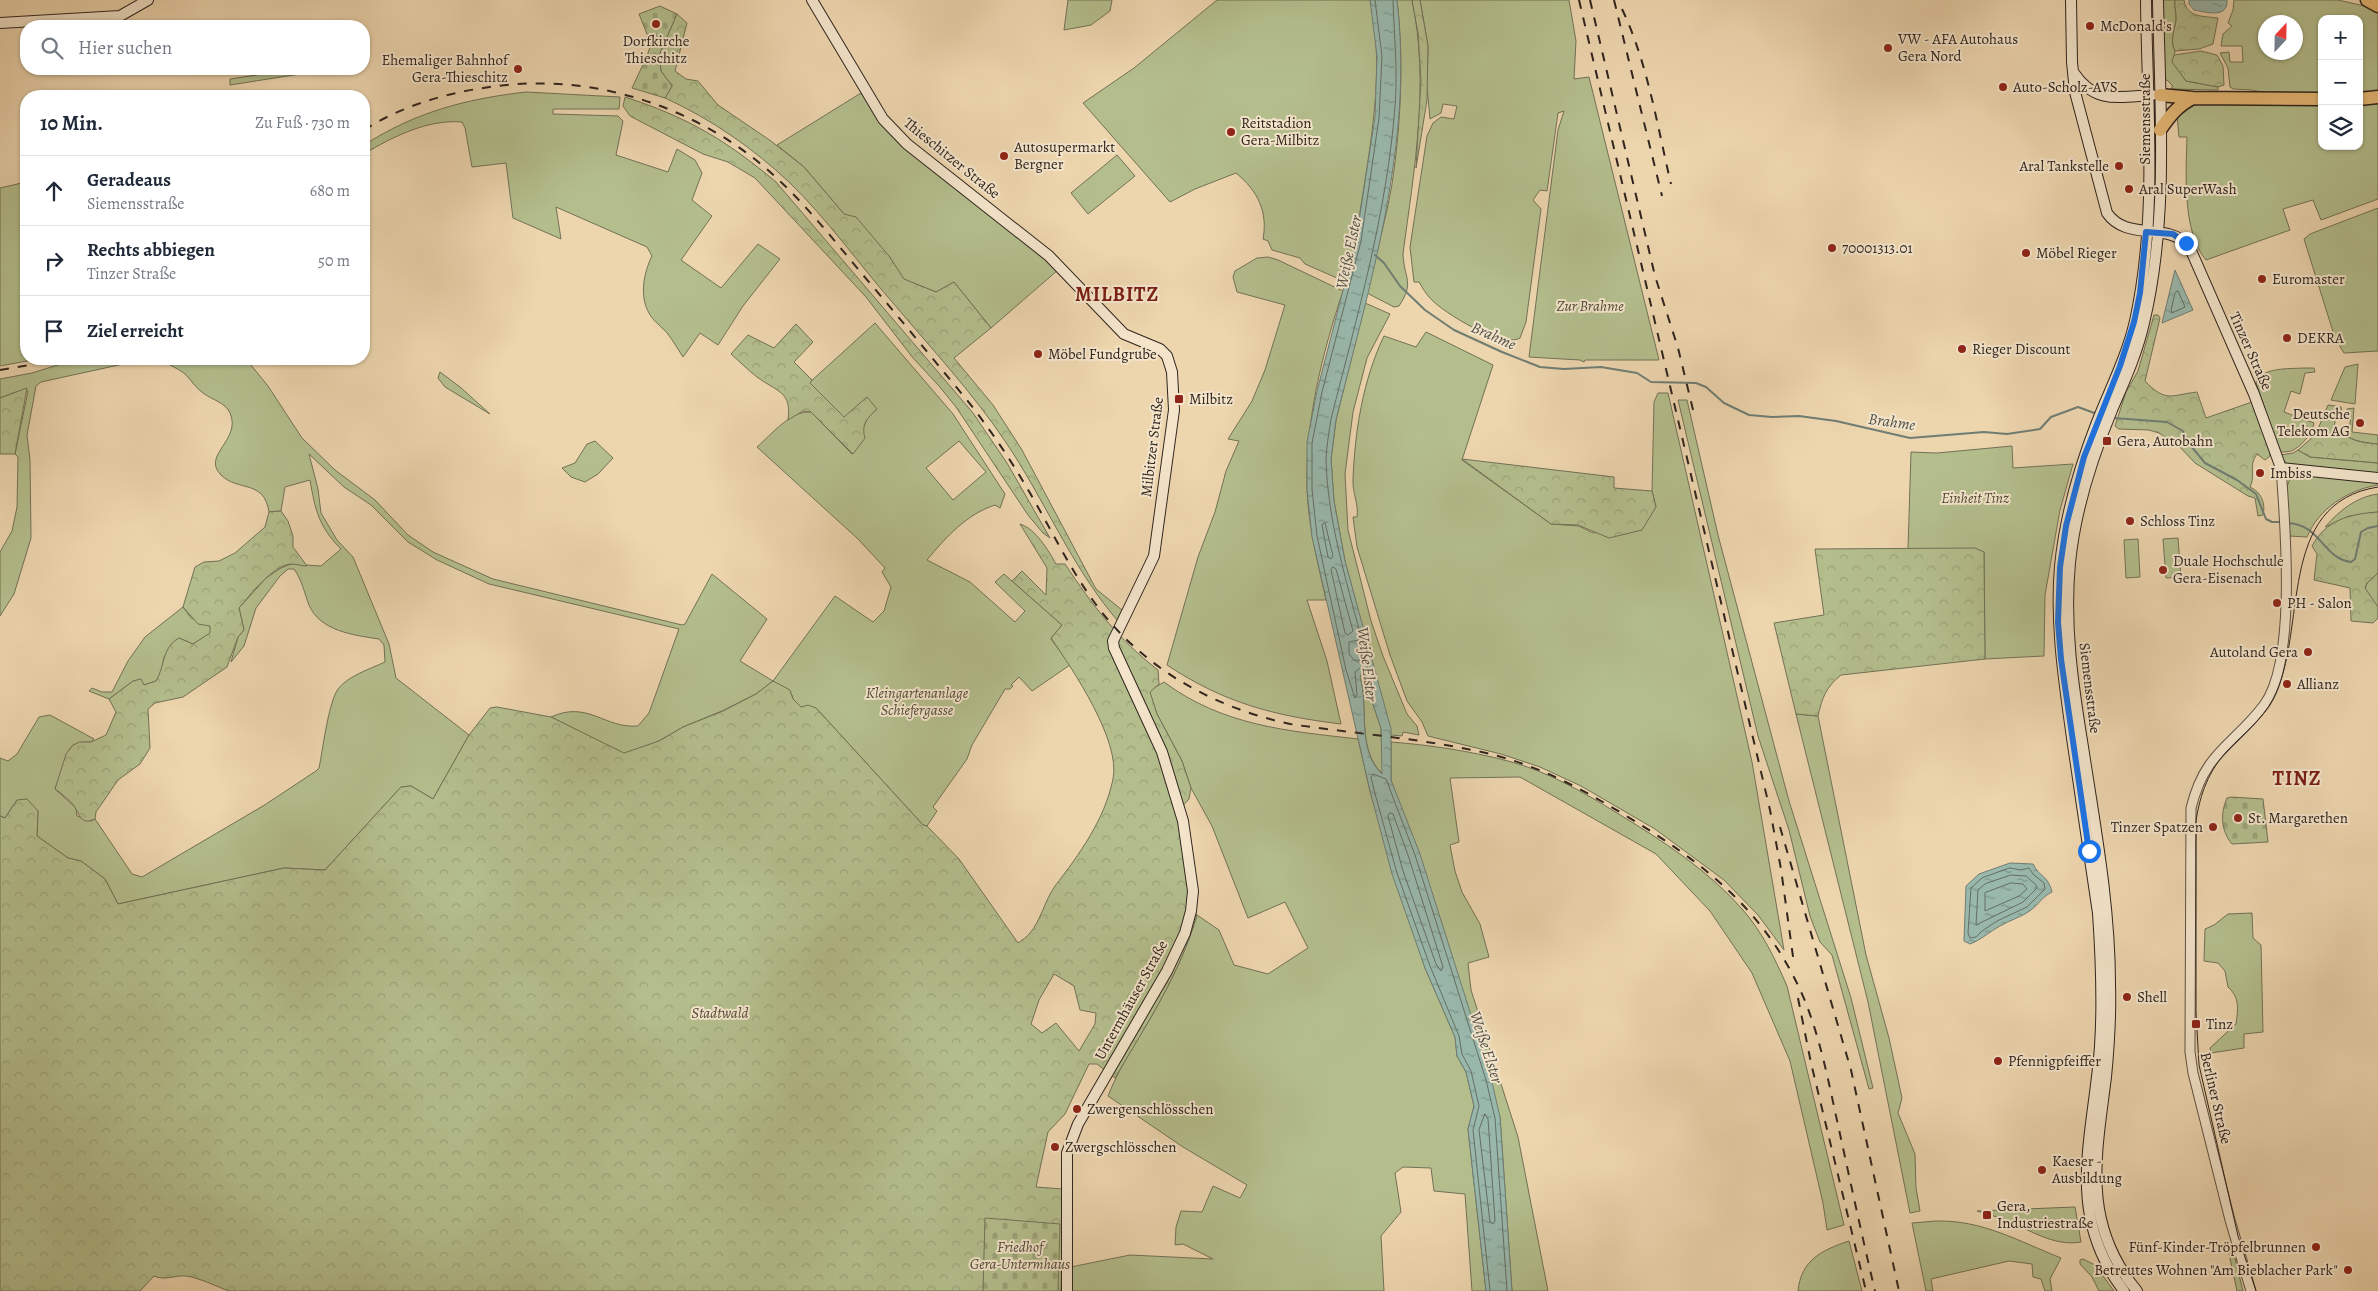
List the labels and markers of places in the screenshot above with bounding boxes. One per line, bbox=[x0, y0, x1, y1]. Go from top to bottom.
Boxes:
place label: McDonald's bbox=[2100, 16, 2172, 36]
marker: Dorfkirche Thieschitz bbox=[650, 18, 662, 30]
marker: McDonald's bbox=[2084, 20, 2096, 32]
place label: VW - AFA Autohaus Gera Nord bbox=[1897, 29, 2018, 66]
place label: Dorfkirche Thieschitz bbox=[622, 31, 690, 68]
marker: VW - AFA Autohaus Gera Nord bbox=[1882, 42, 1894, 54]
place label: Ehemaliger Bahnhof Gera-Thieschitz bbox=[381, 50, 510, 87]
marker: Ehemaliger Bahnhof Gera-Thieschitz bbox=[512, 63, 524, 75]
place label: Auto-Scholz-AVS bbox=[2012, 77, 2118, 97]
marker: Auto-Scholz-AVS bbox=[1997, 81, 2009, 93]
place label: Reitstadion Gera-Milbitz bbox=[1241, 113, 1320, 150]
marker: Reitstadion Gera-Milbitz bbox=[1225, 126, 1237, 138]
place label: Autosupermarkt Bergner bbox=[1013, 137, 1115, 174]
marker: Autosupermarkt Bergner bbox=[998, 150, 1010, 162]
place label: Aral Tankstelle bbox=[2018, 156, 2109, 176]
marker: Aral Tankstelle bbox=[2113, 160, 2125, 172]
place label: Aral SuperWash bbox=[2138, 179, 2237, 199]
marker: Aral SuperWash bbox=[2123, 183, 2135, 195]
place label: 70001313.01 bbox=[1842, 238, 1913, 258]
marker: 70001313.01 bbox=[1826, 242, 1838, 254]
place label: Möbel Rieger bbox=[2036, 243, 2117, 263]
marker: Möbel Rieger bbox=[2020, 247, 2032, 259]
place label: Euromaster bbox=[2272, 269, 2345, 289]
marker: Euromaster bbox=[2256, 273, 2268, 285]
place label: DEKRA bbox=[2297, 328, 2344, 348]
marker: DEKRA bbox=[2281, 332, 2293, 344]
place label: Rieger Discount bbox=[1972, 339, 2071, 359]
marker: Rieger Discount bbox=[1956, 343, 1968, 355]
place label: Möbel Fundgrube bbox=[1048, 344, 1157, 364]
marker: Möbel Fundgrube bbox=[1032, 348, 1044, 360]
place label: Milbitz bbox=[1189, 389, 1233, 409]
marker: Milbitz bbox=[1173, 393, 1185, 405]
place label: Deutsche Telekom AG bbox=[2277, 404, 2350, 441]
marker: Deutsche Telekom AG bbox=[2354, 417, 2366, 429]
place label: Gera, Autobahn bbox=[2117, 431, 2213, 451]
marker: Gera, Autobahn bbox=[2101, 435, 2113, 447]
place label: Imbiss bbox=[2270, 463, 2312, 483]
marker: Imbiss bbox=[2254, 467, 2266, 479]
place label: Schloss Tinz bbox=[2140, 511, 2215, 531]
marker: Schloss Tinz bbox=[2124, 515, 2136, 527]
place label: Duale Hochschule Gera-Eisenach bbox=[2173, 551, 2284, 588]
marker: Duale Hochschule Gera-Eisenach bbox=[2157, 564, 2169, 576]
place label: PH - Salon bbox=[2287, 593, 2352, 613]
marker: PH - Salon bbox=[2271, 597, 2283, 609]
place label: Autoland Gera bbox=[2209, 642, 2298, 662]
marker: Autoland Gera bbox=[2302, 646, 2314, 658]
place label: Allianz bbox=[2296, 674, 2339, 694]
marker: Allianz bbox=[2281, 678, 2293, 690]
place label: St. Margarethen bbox=[2248, 808, 2348, 828]
marker: St. Margarethen bbox=[2232, 812, 2244, 824]
place label: Tinzer Spatzen bbox=[2111, 817, 2203, 837]
marker: Tinzer Spatzen bbox=[2207, 821, 2219, 833]
place label: Shell bbox=[2137, 987, 2167, 1007]
marker: Shell bbox=[2121, 991, 2133, 1003]
place label: Tinz bbox=[2206, 1014, 2233, 1034]
marker: Tinz bbox=[2190, 1018, 2202, 1030]
place label: Pfennigpfeiffer bbox=[2008, 1051, 2101, 1071]
marker: Pfennigpfeiffer bbox=[1992, 1055, 2004, 1067]
place label: Zwergenschlösschen bbox=[1087, 1099, 1213, 1119]
marker: Zwergenschlösschen bbox=[1071, 1103, 1083, 1115]
place label: Zwergschlösschen bbox=[1065, 1137, 1176, 1157]
marker: Zwergschlösschen bbox=[1049, 1141, 1061, 1153]
place label: Kaeser - Ausbildung bbox=[2051, 1151, 2123, 1188]
marker: Kaeser - Ausbildung bbox=[2036, 1164, 2048, 1176]
place label: Gera, Industriestraße bbox=[1997, 1196, 2094, 1233]
marker: Gera, Industriestraße bbox=[1981, 1209, 1993, 1221]
place label: Fünf-Kinder-Tröpfelbrunnen bbox=[2128, 1237, 2306, 1257]
marker: Fünf-Kinder-Tröpfelbrunnen bbox=[2310, 1241, 2322, 1253]
place label: Betreutes Wohnen "Am Bieblacher Park" bbox=[2094, 1260, 2338, 1280]
marker: Betreutes Wohnen "Am Bieblacher Park" bbox=[2342, 1264, 2354, 1276]

